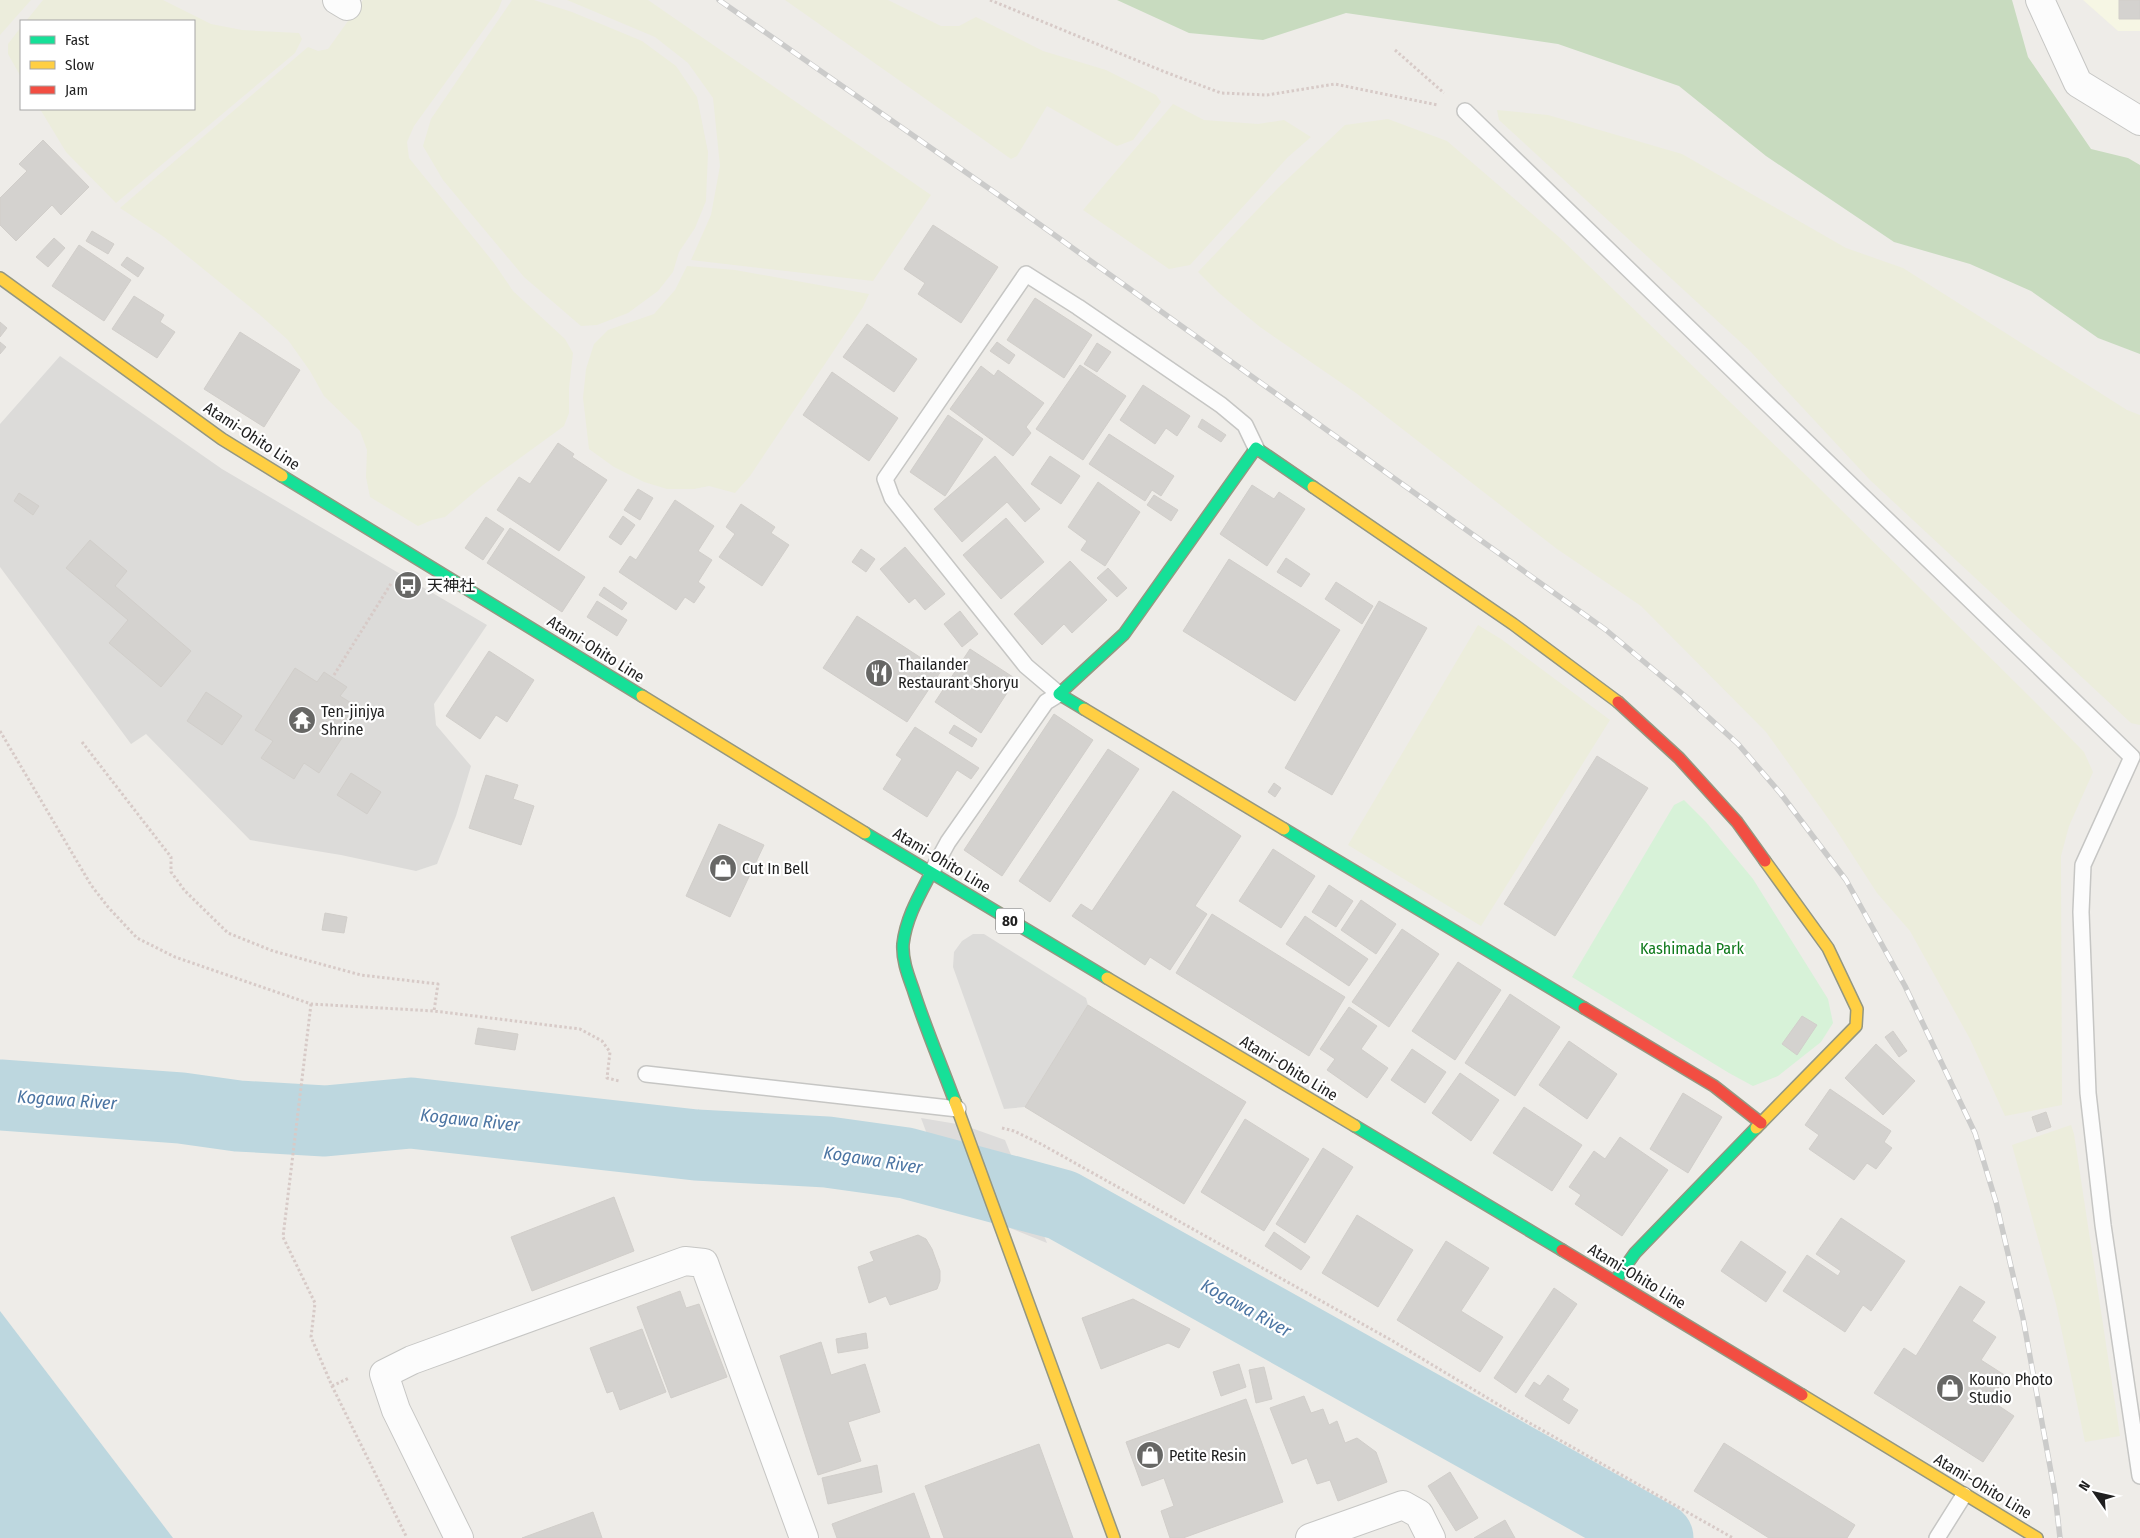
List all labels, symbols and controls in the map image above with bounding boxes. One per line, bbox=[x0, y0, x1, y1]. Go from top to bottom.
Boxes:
legend bbox=[20, 20, 195, 110]
text: Fast bbox=[65, 31, 89, 49]
text: Slow bbox=[65, 56, 94, 74]
text: Jam bbox=[65, 81, 88, 99]
street label: Atami-Ohito Line bbox=[200, 398, 304, 474]
bus stop icon: 天神社 bbox=[393, 570, 423, 600]
place label: 天神社 bbox=[427, 576, 475, 595]
street label: Atami-Ohito Line bbox=[544, 612, 648, 686]
place label: Thailander Restaurant Shoryu bbox=[898, 655, 1019, 692]
restaurant icon: Thailander Restaurant Shoryu bbox=[864, 658, 894, 688]
place label: Ten-jinjya Shrine bbox=[321, 702, 385, 739]
temple icon: Ten-jinjya Shrine bbox=[287, 705, 317, 735]
street label: Atami-Ohito Line bbox=[890, 823, 994, 897]
shop icon: Cut In Bell bbox=[708, 853, 738, 883]
place label: Cut In Bell bbox=[742, 859, 809, 878]
road number: 80 bbox=[996, 908, 1024, 934]
park label: Kashimada Park bbox=[1640, 939, 1745, 958]
street label: Atami-Ohito Line bbox=[1237, 1031, 1341, 1105]
water label: Kogawa River bbox=[17, 1086, 118, 1115]
water label: Kogawa River bbox=[419, 1104, 521, 1136]
water label: Kogawa River bbox=[822, 1141, 925, 1179]
street label: Atami-Ohito Line bbox=[1585, 1239, 1689, 1313]
water label: Kogawa River bbox=[1197, 1274, 1296, 1342]
place label: Kouno Photo Studio bbox=[1969, 1370, 2053, 1407]
shop icon: Kouno Photo Studio bbox=[1935, 1373, 1965, 1403]
shop icon: Petite Resin bbox=[1135, 1440, 1165, 1470]
place label: Petite Resin bbox=[1169, 1446, 1246, 1465]
street label: Atami-Ohito Line bbox=[1931, 1449, 2035, 1523]
north arrow bbox=[2070, 1468, 2120, 1518]
text: N bbox=[2075, 1478, 2094, 1494]

